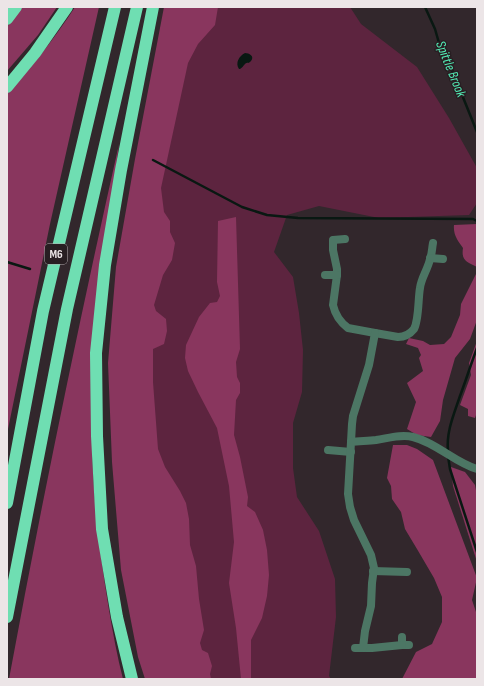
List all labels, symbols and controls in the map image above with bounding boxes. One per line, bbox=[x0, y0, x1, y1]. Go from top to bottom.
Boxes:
water label: Spittle Brook bbox=[432, 38, 470, 100]
road number: M6 bbox=[45, 244, 67, 264]

